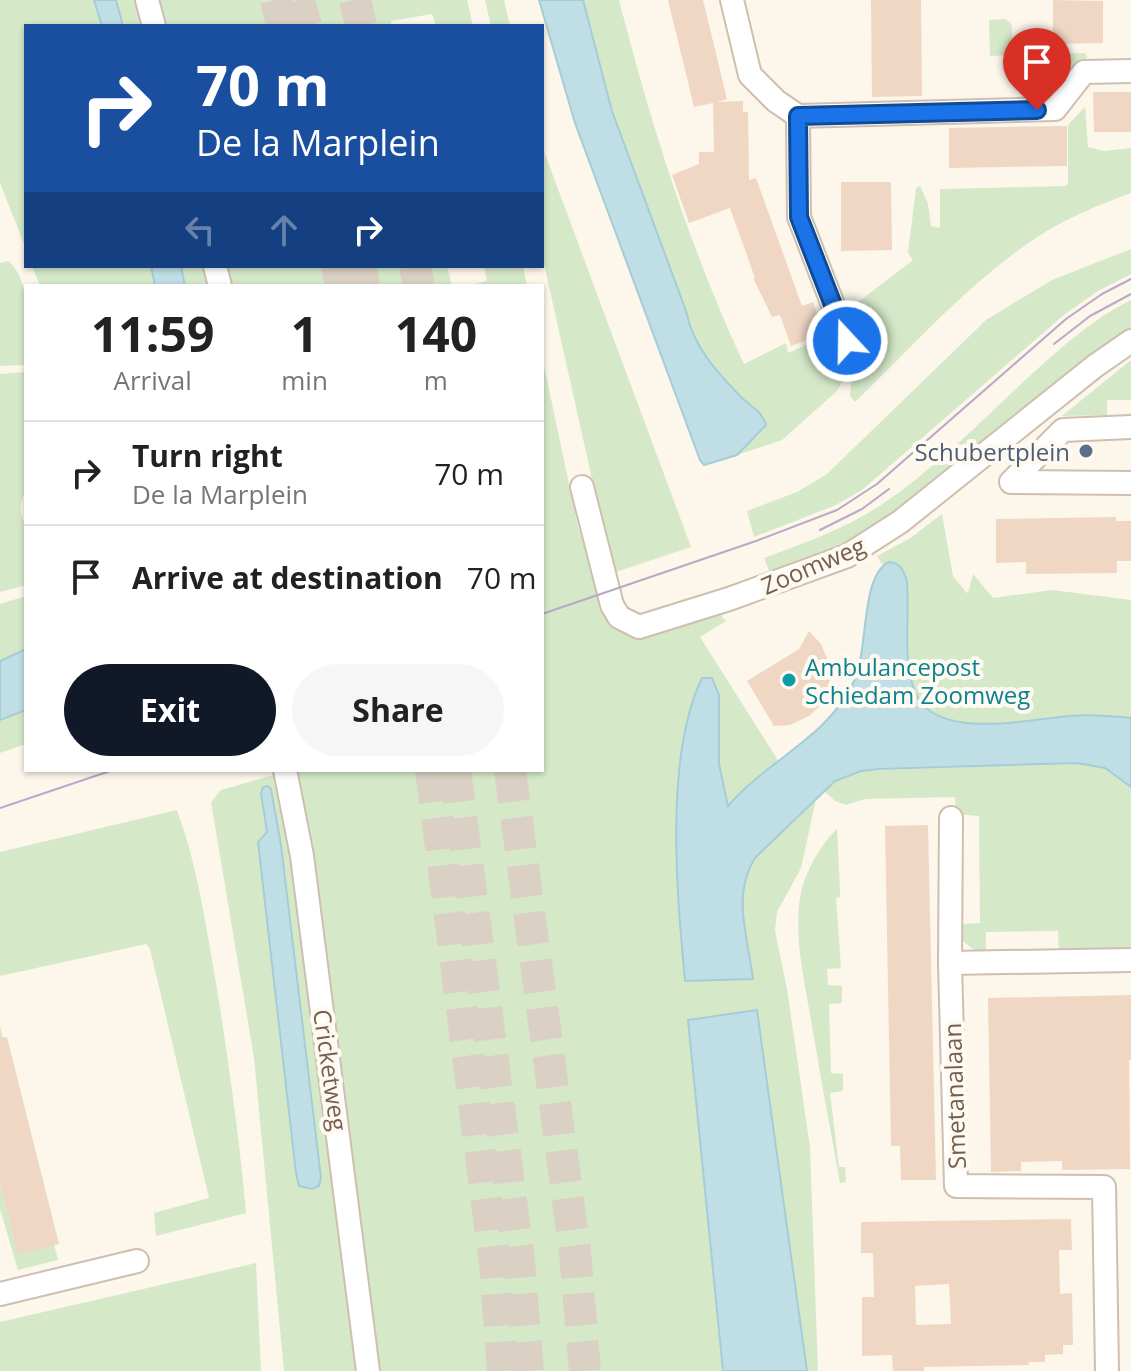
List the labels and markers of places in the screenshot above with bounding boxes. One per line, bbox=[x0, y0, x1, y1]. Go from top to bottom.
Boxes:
pin bbox=[1003, 28, 1071, 110]
place label: Schubertplein bbox=[914, 435, 1070, 468]
marker: Schubertplein bbox=[1077, 442, 1095, 460]
place label: Ambulancepost Schiedam Zoomweg bbox=[805, 650, 1030, 711]
marker: Ambulancepost Schiedam Zoomweg bbox=[780, 671, 798, 689]

